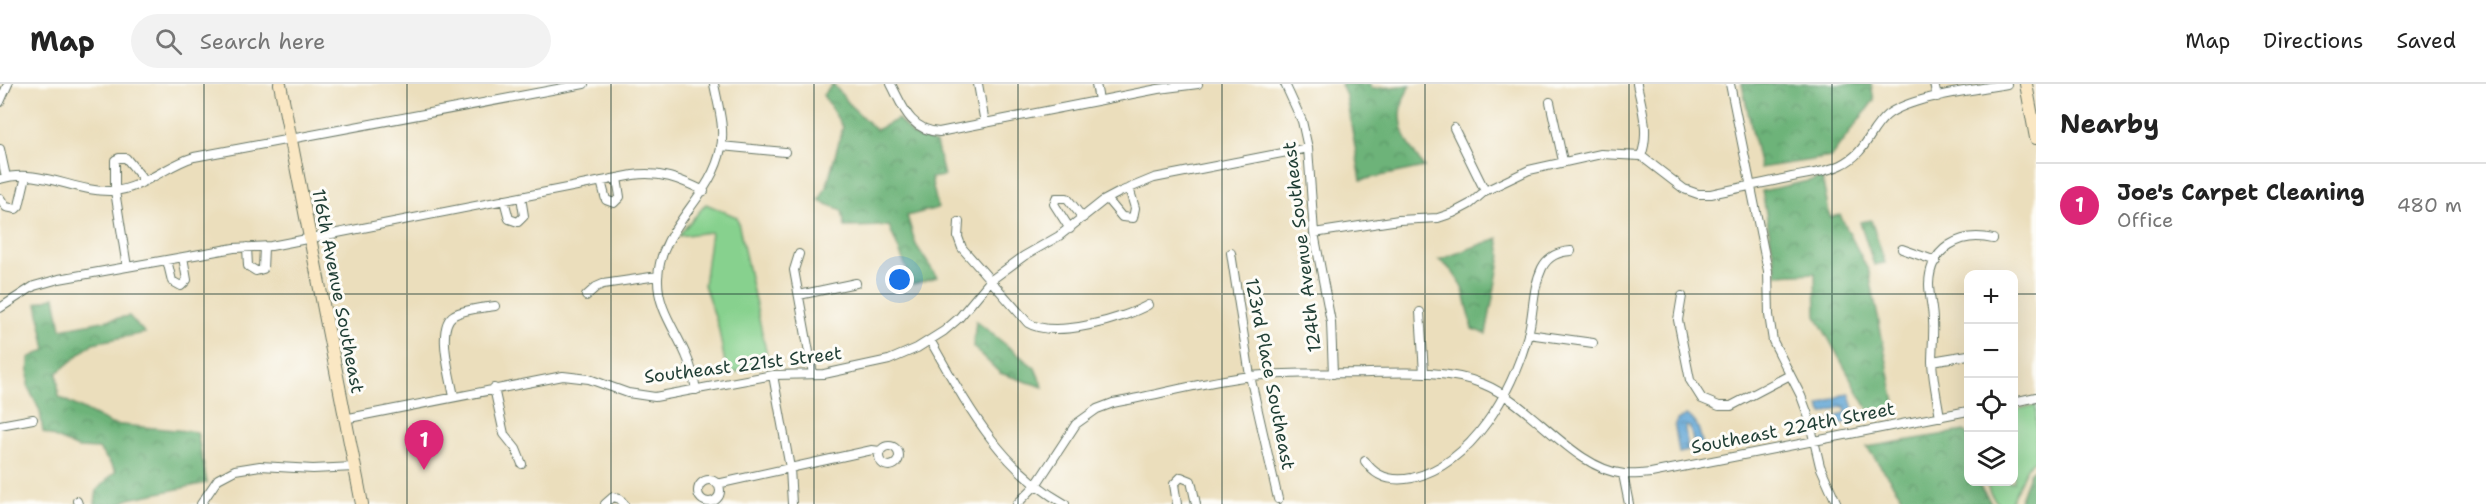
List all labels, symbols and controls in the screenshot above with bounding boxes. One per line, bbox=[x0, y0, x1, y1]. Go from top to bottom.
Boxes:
search box bbox=[131, 14, 551, 68]
text: Map bbox=[30, 22, 95, 60]
icon: search bbox=[152, 25, 185, 58]
text: Search here bbox=[200, 27, 325, 56]
text: Map bbox=[2185, 27, 2230, 55]
text: Directions bbox=[2263, 27, 2363, 55]
text: Saved bbox=[2396, 27, 2456, 55]
text: Nearby bbox=[2060, 106, 2159, 141]
street label: 124th Avenue Southeast bbox=[1277, 140, 1327, 354]
text: Joe's Carpet Cleaning bbox=[2117, 178, 2365, 207]
street label: 116th Avenue Southeast bbox=[306, 187, 370, 395]
text: 1 bbox=[2075, 192, 2084, 218]
text: 480 m bbox=[2397, 192, 2462, 218]
text: Office bbox=[2117, 207, 2173, 233]
your location bbox=[885, 265, 914, 294]
map controls bbox=[1964, 270, 2018, 486]
button: + bbox=[1964, 270, 2018, 324]
street label: 123rd Place Southeast bbox=[1240, 276, 1300, 472]
button: − bbox=[1964, 324, 2018, 378]
street label: Southeast 221st Street bbox=[643, 341, 843, 389]
button: locate bbox=[1964, 378, 2018, 432]
street label: Southeast 224th Street bbox=[1689, 396, 1897, 460]
pin: 1 bbox=[404, 420, 444, 470]
button: layers bbox=[1964, 432, 2018, 486]

